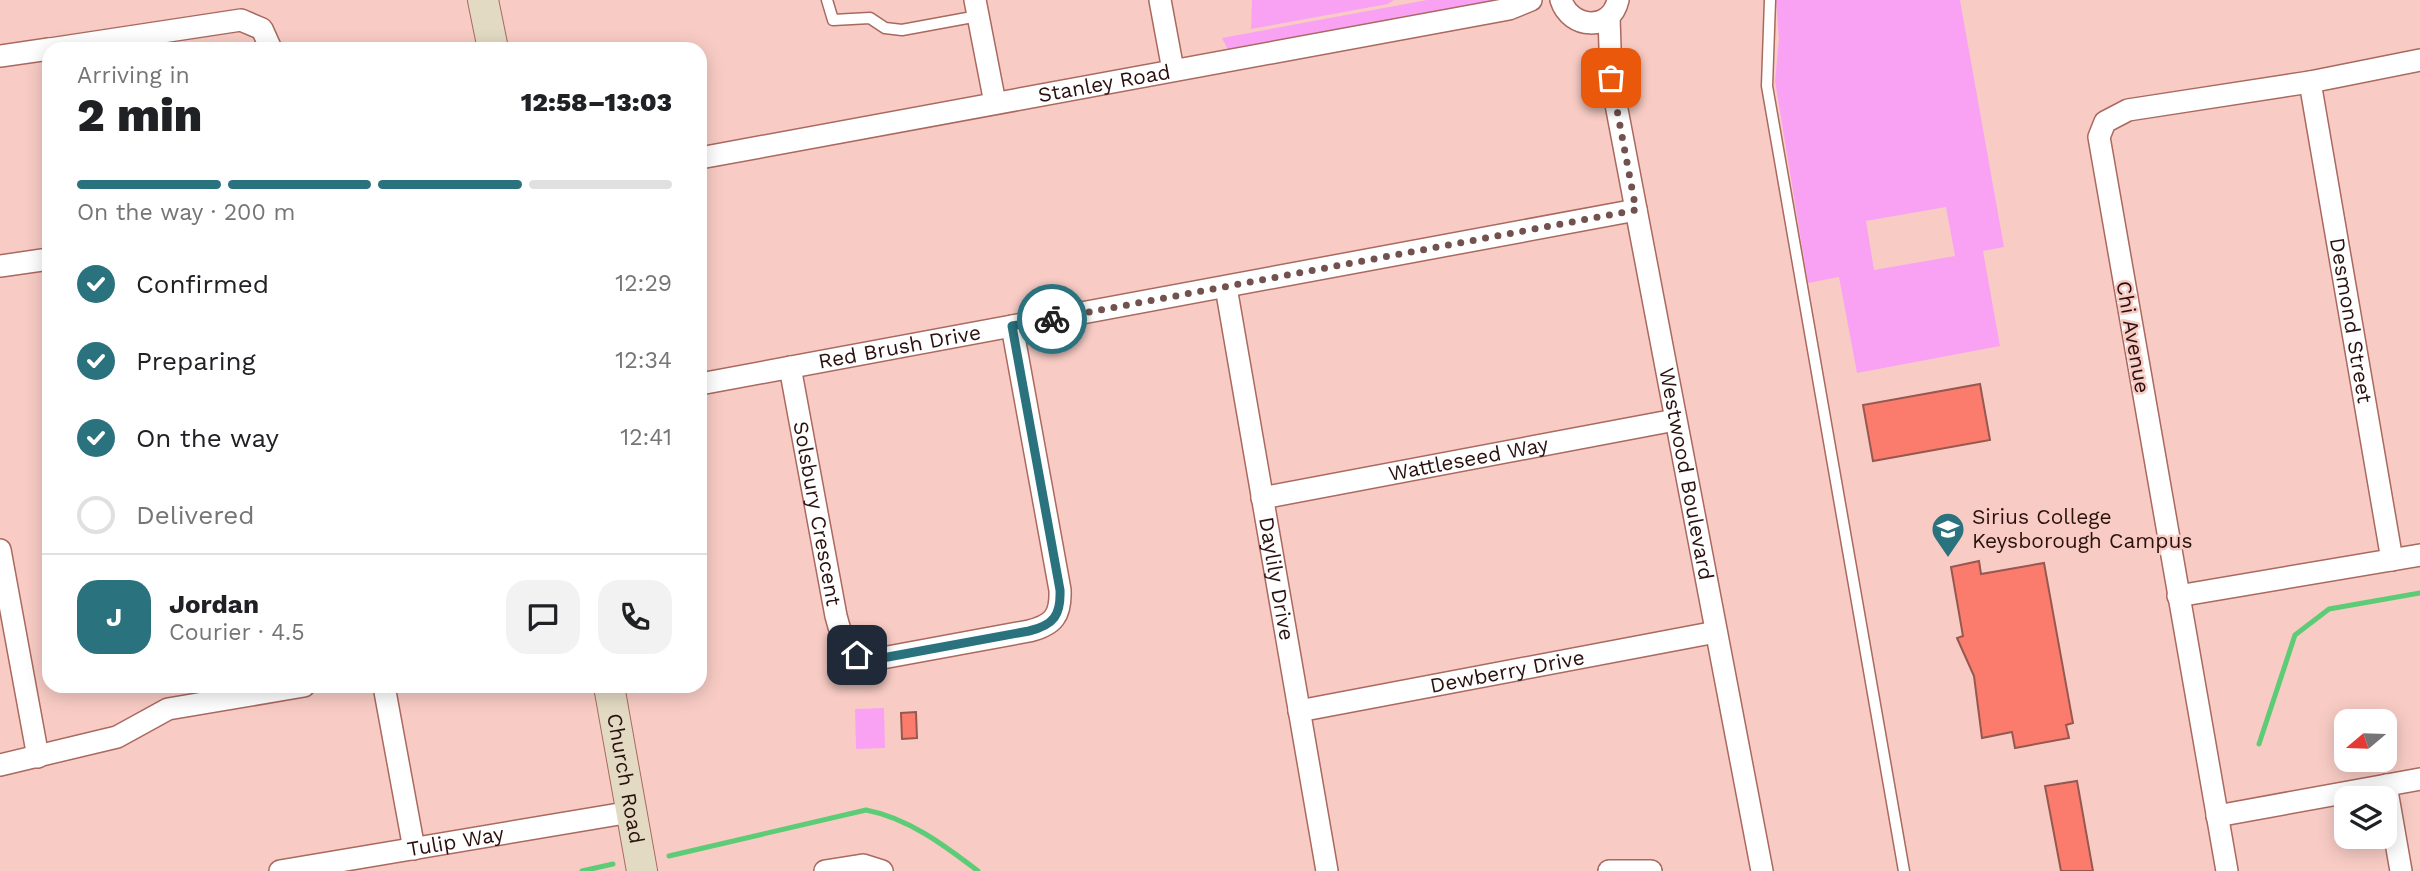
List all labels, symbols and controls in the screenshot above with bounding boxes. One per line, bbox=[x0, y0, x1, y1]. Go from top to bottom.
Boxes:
pin bbox=[1581, 48, 1641, 108]
street label: Stanley Road bbox=[1036, 59, 1172, 107]
icon: bag bbox=[1592, 59, 1630, 97]
text: Arriving in bbox=[77, 62, 190, 89]
text: 12:58–13:03 bbox=[521, 87, 672, 117]
text: 2 min bbox=[77, 88, 202, 142]
text: On the way · 200 m bbox=[77, 199, 295, 226]
street label: Desmond Street bbox=[2325, 236, 2378, 405]
icon: check bbox=[77, 265, 115, 303]
text: Confirmed bbox=[136, 269, 269, 299]
text: 12:29 bbox=[615, 270, 672, 297]
street label: Chi Avenue bbox=[2111, 279, 2156, 395]
courier bbox=[1017, 284, 1087, 354]
icon: bike bbox=[1033, 300, 1071, 338]
street label: Red Brush Drive bbox=[816, 319, 983, 374]
icon: check bbox=[77, 342, 115, 380]
text: Preparing bbox=[136, 346, 256, 376]
text: 12:34 bbox=[615, 347, 672, 374]
street label: Westwood Boulevard bbox=[1654, 365, 1719, 582]
icon: check bbox=[77, 419, 115, 457]
street label: Solsbury Crescent bbox=[788, 419, 847, 608]
text: On the way bbox=[136, 423, 279, 453]
text: 12:41 bbox=[620, 424, 672, 451]
street label: Wattleseed Way bbox=[1386, 431, 1550, 486]
text: Delivered bbox=[136, 500, 255, 530]
place label: Sirius College Keysborough Campus bbox=[1972, 504, 2193, 553]
school or university icon: Sirius College Keysborough Campus bbox=[1929, 510, 1967, 559]
street label: Daylily Drive bbox=[1254, 515, 1300, 642]
button: chat bbox=[506, 580, 580, 654]
button: phone bbox=[598, 580, 672, 654]
text: Jordan bbox=[169, 589, 259, 619]
text: J bbox=[106, 602, 122, 632]
text: Courier · 4.5 bbox=[169, 619, 305, 646]
pin bbox=[827, 625, 887, 685]
icon: home bbox=[838, 636, 876, 674]
street label: Dewberry Drive bbox=[1428, 644, 1587, 698]
north arrow bbox=[2334, 709, 2398, 772]
map controls bbox=[2334, 709, 2397, 849]
street label: Church Road bbox=[602, 711, 650, 846]
button: layers bbox=[2334, 786, 2397, 849]
street label: Tulip Way bbox=[405, 821, 506, 861]

